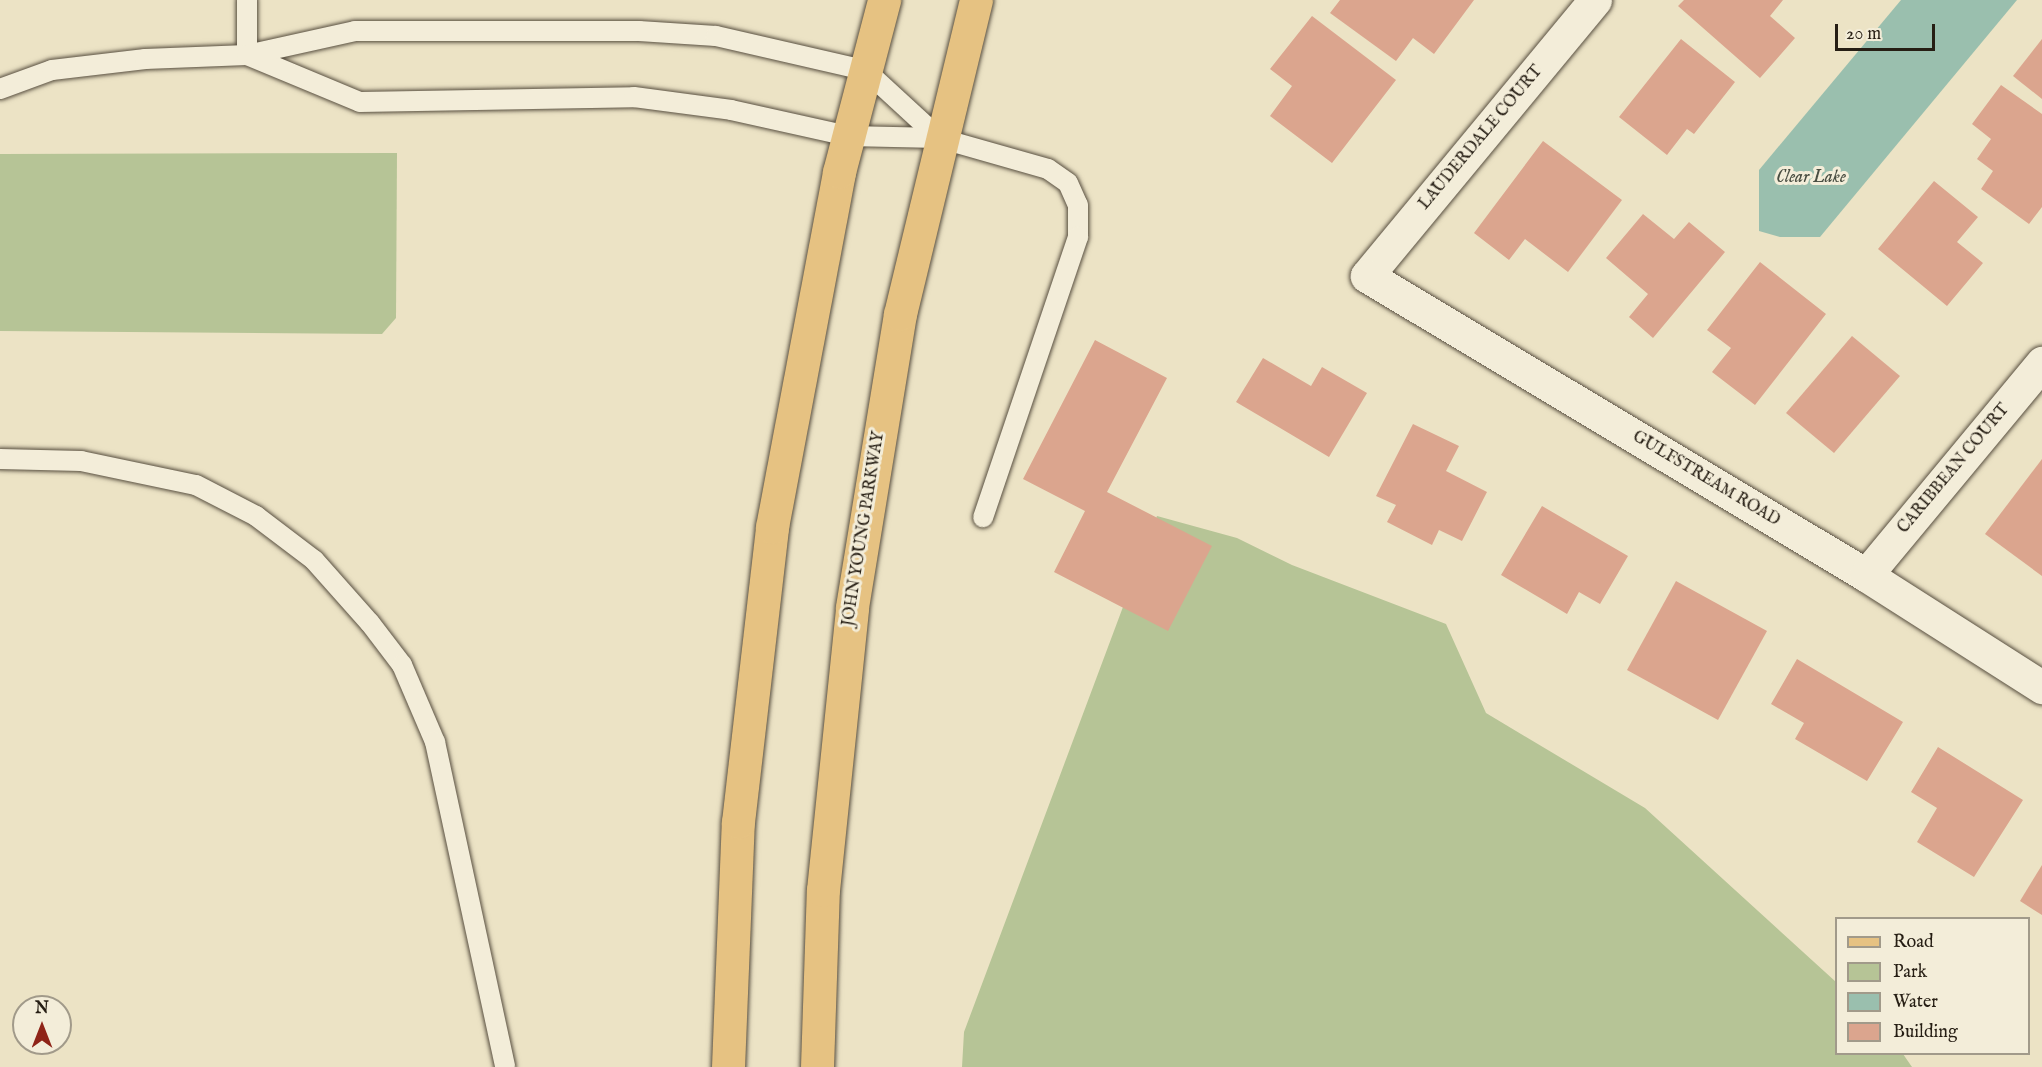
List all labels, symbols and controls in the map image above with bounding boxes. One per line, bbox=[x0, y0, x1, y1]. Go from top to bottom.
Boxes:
scale bar bbox=[1838, 12, 1938, 50]
text: 20 m bbox=[1846, 23, 1881, 46]
street label: LAUDERDALE COURT bbox=[1415, 62, 1547, 214]
water label: Clear Lake bbox=[1776, 167, 1846, 189]
street label: CARIBBEAN COURT bbox=[1894, 400, 2014, 538]
street label: GULFSTREAM ROAD bbox=[1629, 427, 1783, 531]
street label: JOHN YOUNG PARKWAY bbox=[839, 430, 889, 628]
legend bbox=[1835, 917, 2030, 1055]
text: Road bbox=[1893, 931, 1934, 954]
text: Park bbox=[1893, 961, 1927, 984]
text: Water bbox=[1893, 991, 1938, 1014]
north arrow bbox=[12, 995, 72, 1055]
text: N bbox=[35, 999, 49, 1019]
text: Building bbox=[1893, 1021, 1958, 1044]

